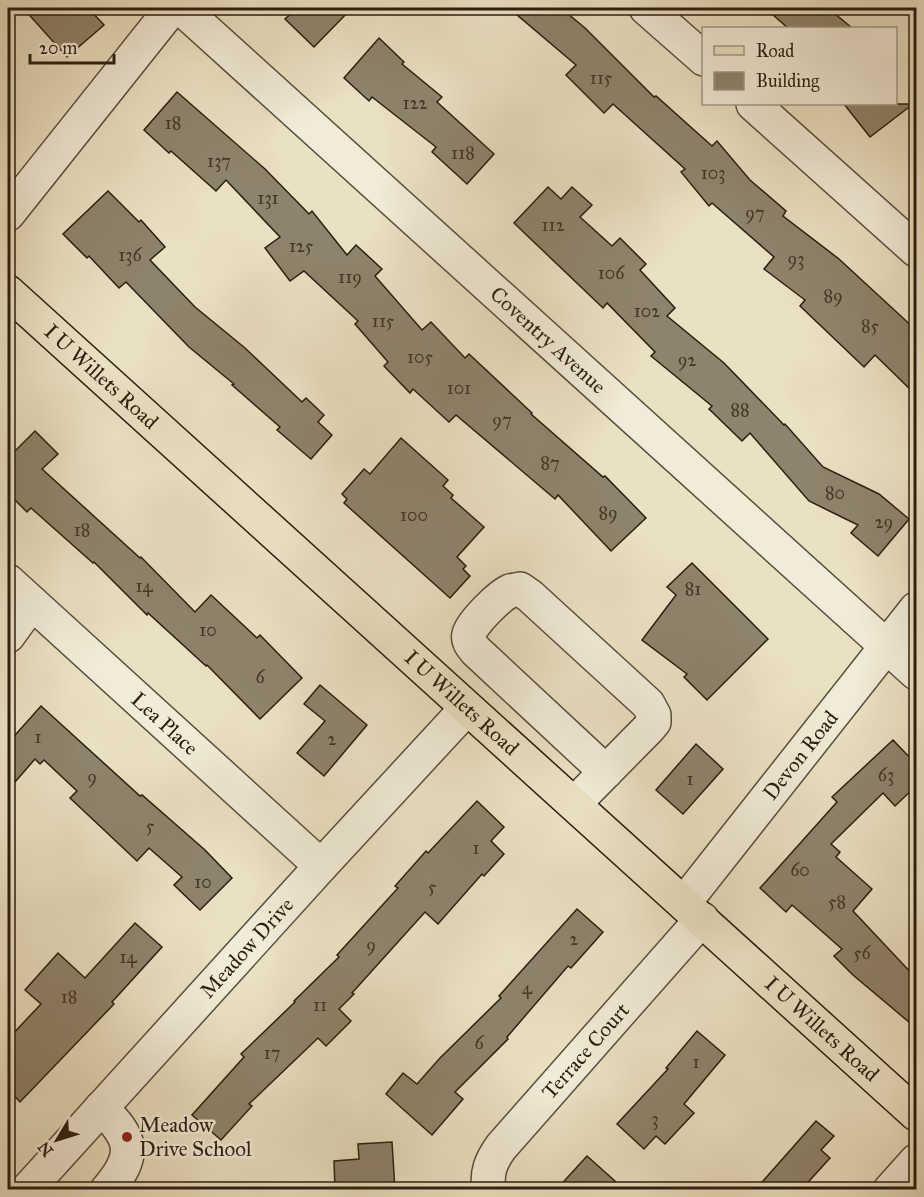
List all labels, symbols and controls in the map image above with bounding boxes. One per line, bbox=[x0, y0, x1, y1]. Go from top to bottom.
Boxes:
scale bar bbox=[30, 27, 114, 65]
legend bbox=[702, 27, 897, 105]
text: 20 m bbox=[39, 37, 77, 59]
text: Road bbox=[756, 40, 794, 62]
house number: 115 bbox=[590, 67, 613, 89]
text: Building bbox=[756, 70, 820, 93]
house number: 122 bbox=[403, 92, 428, 114]
house number: 18 bbox=[165, 112, 181, 134]
house number: 118 bbox=[451, 142, 475, 164]
house number: 137 bbox=[207, 150, 231, 172]
house number: 103 bbox=[701, 162, 725, 184]
house number: 131 bbox=[257, 187, 279, 209]
house number: 97 bbox=[745, 202, 765, 224]
house number: 112 bbox=[541, 214, 565, 236]
house number: 125 bbox=[289, 235, 314, 257]
house number: 136 bbox=[118, 244, 143, 266]
house number: 93 bbox=[788, 248, 804, 270]
house number: 106 bbox=[598, 262, 625, 284]
house number: 119 bbox=[338, 266, 362, 288]
street label: Coventry Avenue bbox=[485, 281, 612, 399]
house number: 89 bbox=[823, 285, 843, 307]
house number: 102 bbox=[634, 300, 660, 322]
house number: 115 bbox=[372, 310, 395, 332]
house number: 85 bbox=[861, 315, 880, 337]
street label: I U Willets Road bbox=[39, 318, 164, 435]
house number: 105 bbox=[407, 346, 434, 368]
house number: 92 bbox=[678, 349, 696, 371]
house number: 101 bbox=[447, 377, 471, 399]
house number: 88 bbox=[730, 399, 750, 421]
house number: 97 bbox=[492, 409, 512, 431]
house number: 87 bbox=[540, 452, 560, 474]
house number: 80 bbox=[825, 482, 845, 504]
house number: 89 bbox=[598, 502, 618, 524]
house number: 100 bbox=[400, 504, 428, 526]
house number: 29 bbox=[875, 511, 893, 533]
house number: 18 bbox=[74, 519, 90, 541]
house number: 14 bbox=[135, 575, 154, 597]
house number: 81 bbox=[685, 578, 701, 600]
house number: 10 bbox=[199, 619, 217, 641]
street label: I U Willets Road bbox=[399, 644, 524, 761]
house number: 6 bbox=[255, 666, 265, 688]
street label: Lea Place bbox=[126, 687, 204, 761]
street label: Devon Road bbox=[757, 705, 844, 805]
house number: 1 bbox=[34, 726, 42, 748]
house number: 2 bbox=[328, 728, 337, 750]
house number: 63 bbox=[878, 764, 894, 786]
house number: 9 bbox=[87, 766, 97, 788]
house number: 1 bbox=[686, 768, 694, 790]
house number: 5 bbox=[146, 815, 155, 837]
house number: 1 bbox=[472, 837, 480, 859]
house number: 60 bbox=[790, 859, 810, 881]
house number: 10 bbox=[194, 871, 212, 893]
house number: 5 bbox=[428, 876, 437, 898]
house number: 58 bbox=[828, 891, 846, 913]
street label: Meadow Drive bbox=[194, 892, 299, 1004]
house number: 2 bbox=[570, 928, 579, 950]
house number: 9 bbox=[366, 934, 376, 956]
house number: 56 bbox=[853, 942, 872, 964]
house number: 14 bbox=[119, 946, 138, 968]
street label: I U Willets Road bbox=[760, 971, 885, 1087]
house number: 4 bbox=[522, 977, 533, 999]
house number: 18 bbox=[61, 986, 77, 1008]
house number: 11 bbox=[313, 994, 327, 1016]
street label: Terrace Court bbox=[536, 997, 635, 1105]
house number: 6 bbox=[474, 1032, 484, 1054]
house number: 17 bbox=[264, 1042, 280, 1064]
house number: 1 bbox=[692, 1051, 700, 1073]
house number: 3 bbox=[651, 1108, 659, 1130]
north arrow bbox=[27, 1110, 87, 1170]
place label: Meadow Drive School bbox=[139, 1112, 252, 1162]
marker: Meadow Drive School bbox=[120, 1130, 134, 1144]
text: N bbox=[34, 1137, 57, 1160]

